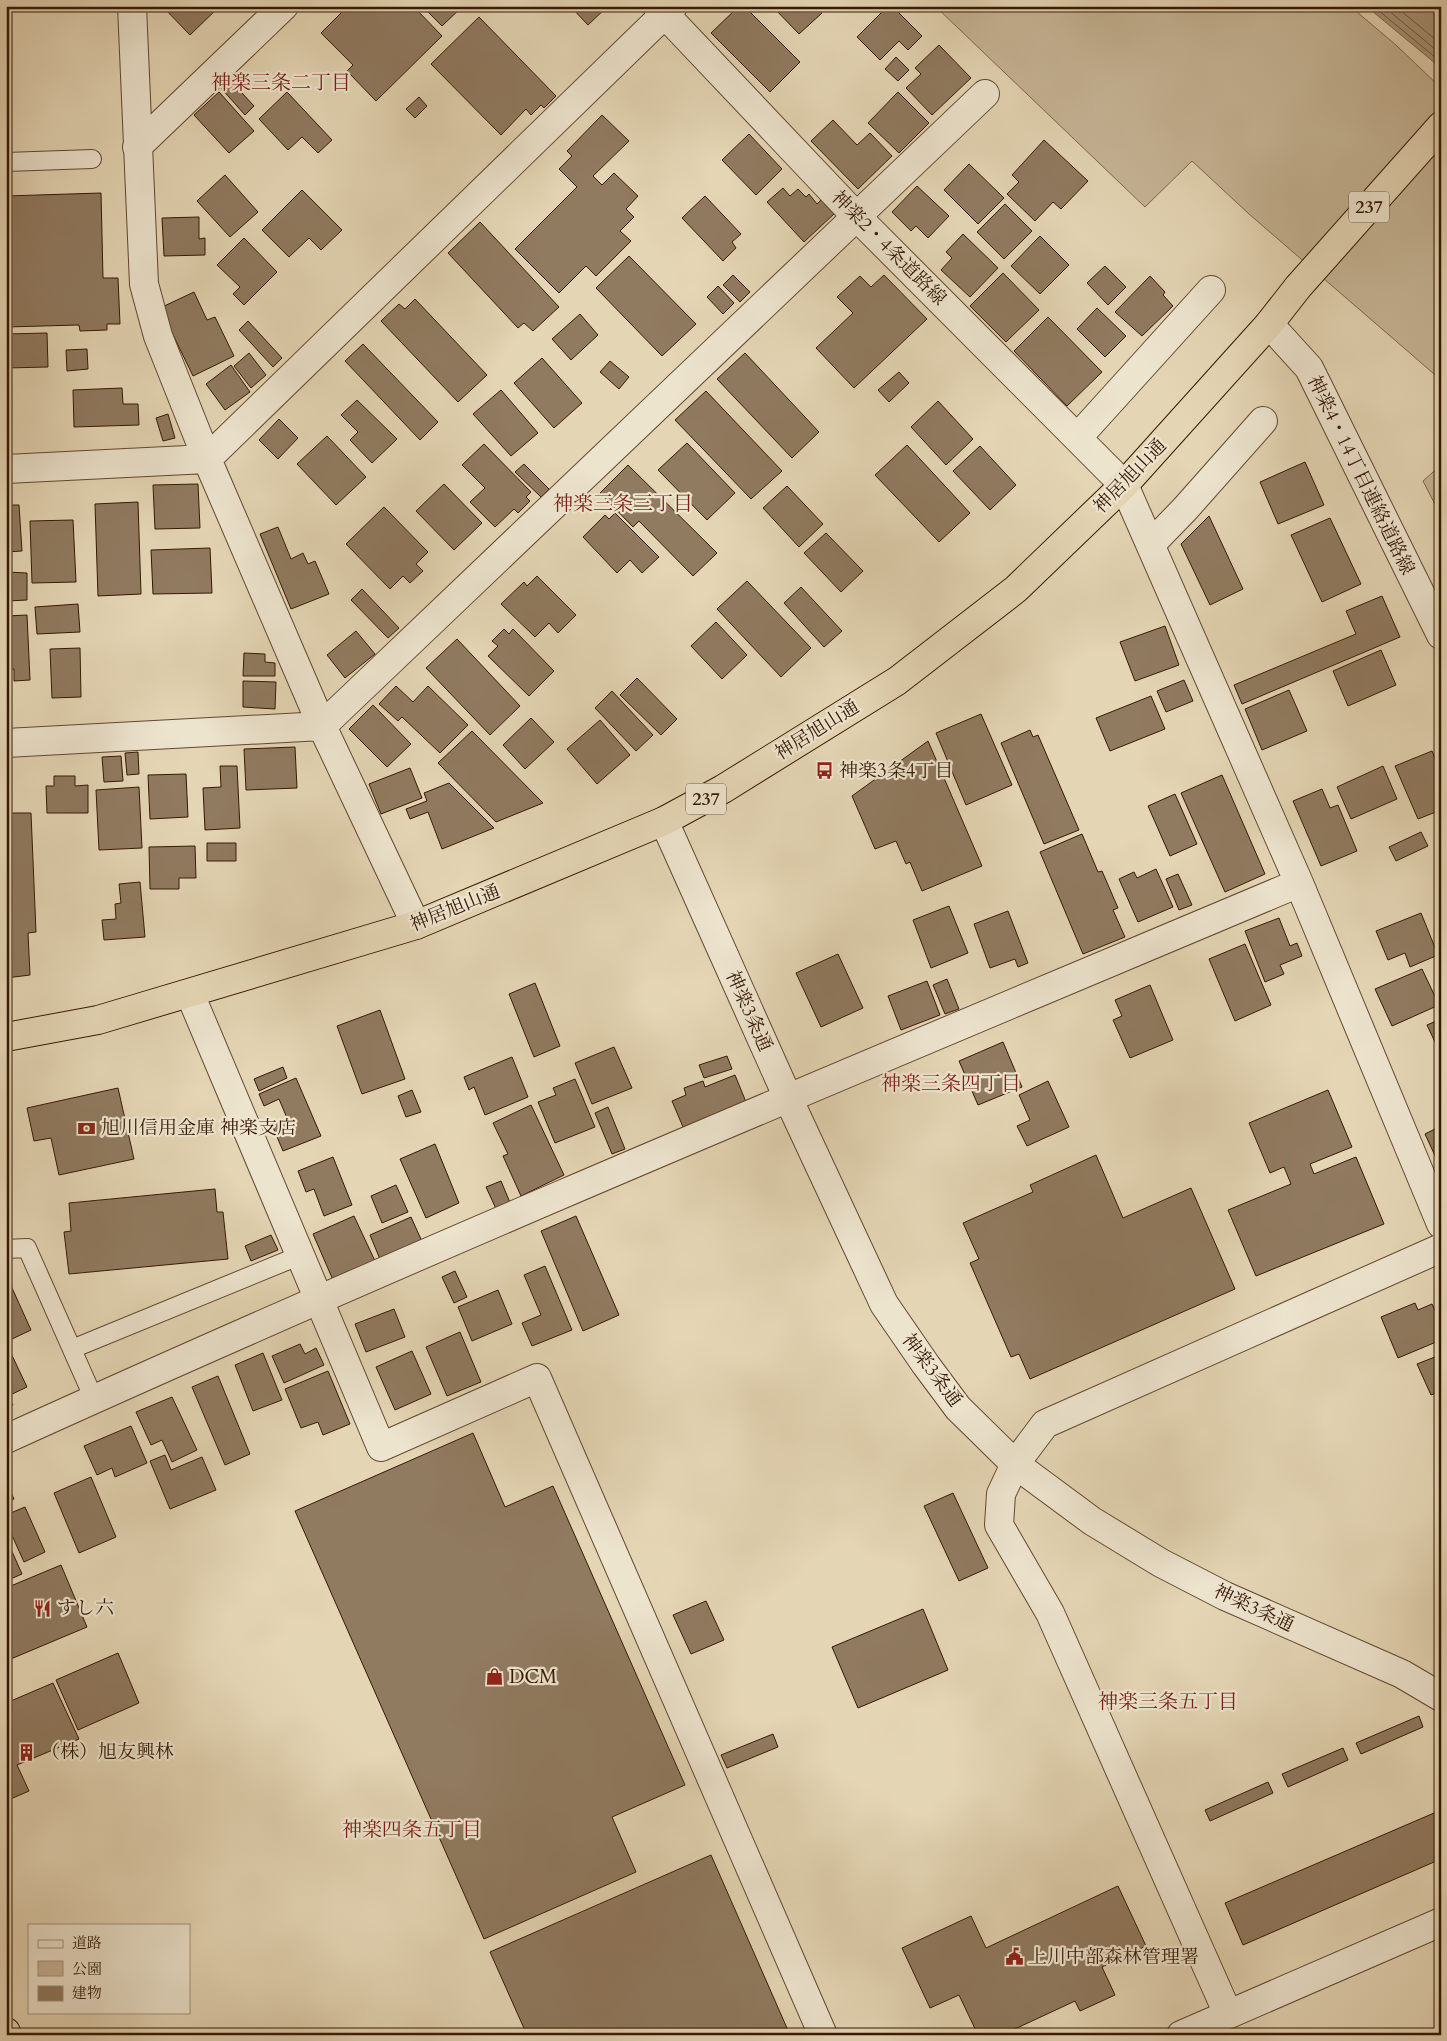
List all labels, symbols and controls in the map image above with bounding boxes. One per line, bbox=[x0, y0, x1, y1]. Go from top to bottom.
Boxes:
district label: 神楽三条二丁目 bbox=[211, 69, 351, 96]
street label: 神楽2・4条道路線 bbox=[826, 185, 952, 311]
road number: 237 bbox=[1349, 192, 1389, 222]
street label: 神楽4・14丁目連絡道路線 bbox=[1301, 371, 1421, 579]
street label: 神居旭山通 bbox=[1088, 433, 1172, 519]
district label: 神楽三条三丁目 bbox=[553, 490, 693, 517]
street label: 神居旭山通 bbox=[770, 694, 864, 766]
place label: 神楽3条4丁目 bbox=[839, 758, 953, 784]
bus stop icon: 神楽3条4丁目 bbox=[815, 761, 835, 781]
road number: 237 bbox=[686, 784, 726, 814]
street label: 神居旭山通 bbox=[406, 878, 504, 938]
street label: 神楽3条通 bbox=[720, 967, 778, 1055]
district label: 神楽三条四丁目 bbox=[881, 1070, 1021, 1097]
place label: 旭川信用金庫 神楽支店 bbox=[101, 1115, 296, 1141]
bank icon: 旭川信用金庫 神楽支店 bbox=[77, 1118, 97, 1138]
street label: 神楽3条通 bbox=[896, 1328, 968, 1412]
street label: 神楽3条通 bbox=[1210, 1578, 1298, 1638]
place label: すし六 bbox=[57, 1595, 114, 1621]
restaurant icon: すし六 bbox=[33, 1598, 53, 1618]
place label: DCM bbox=[509, 1664, 557, 1690]
shop icon: DCM bbox=[485, 1667, 505, 1687]
district label: 神楽三条五丁目 bbox=[1098, 1688, 1238, 1715]
place label: （株）旭友興林 bbox=[41, 1739, 174, 1765]
building icon: （株）旭友興林 bbox=[17, 1742, 37, 1762]
district label: 神楽四条五丁目 bbox=[342, 1816, 482, 1843]
legend bbox=[28, 1924, 190, 2014]
text: 道路 bbox=[72, 1933, 102, 1953]
place label: 上川中部森林管理署 bbox=[1028, 1944, 1199, 1970]
public building icon: 上川中部森林管理署 bbox=[1004, 1947, 1024, 1967]
text: 公園 bbox=[72, 1959, 102, 1979]
text: 建物 bbox=[72, 1983, 102, 2003]

